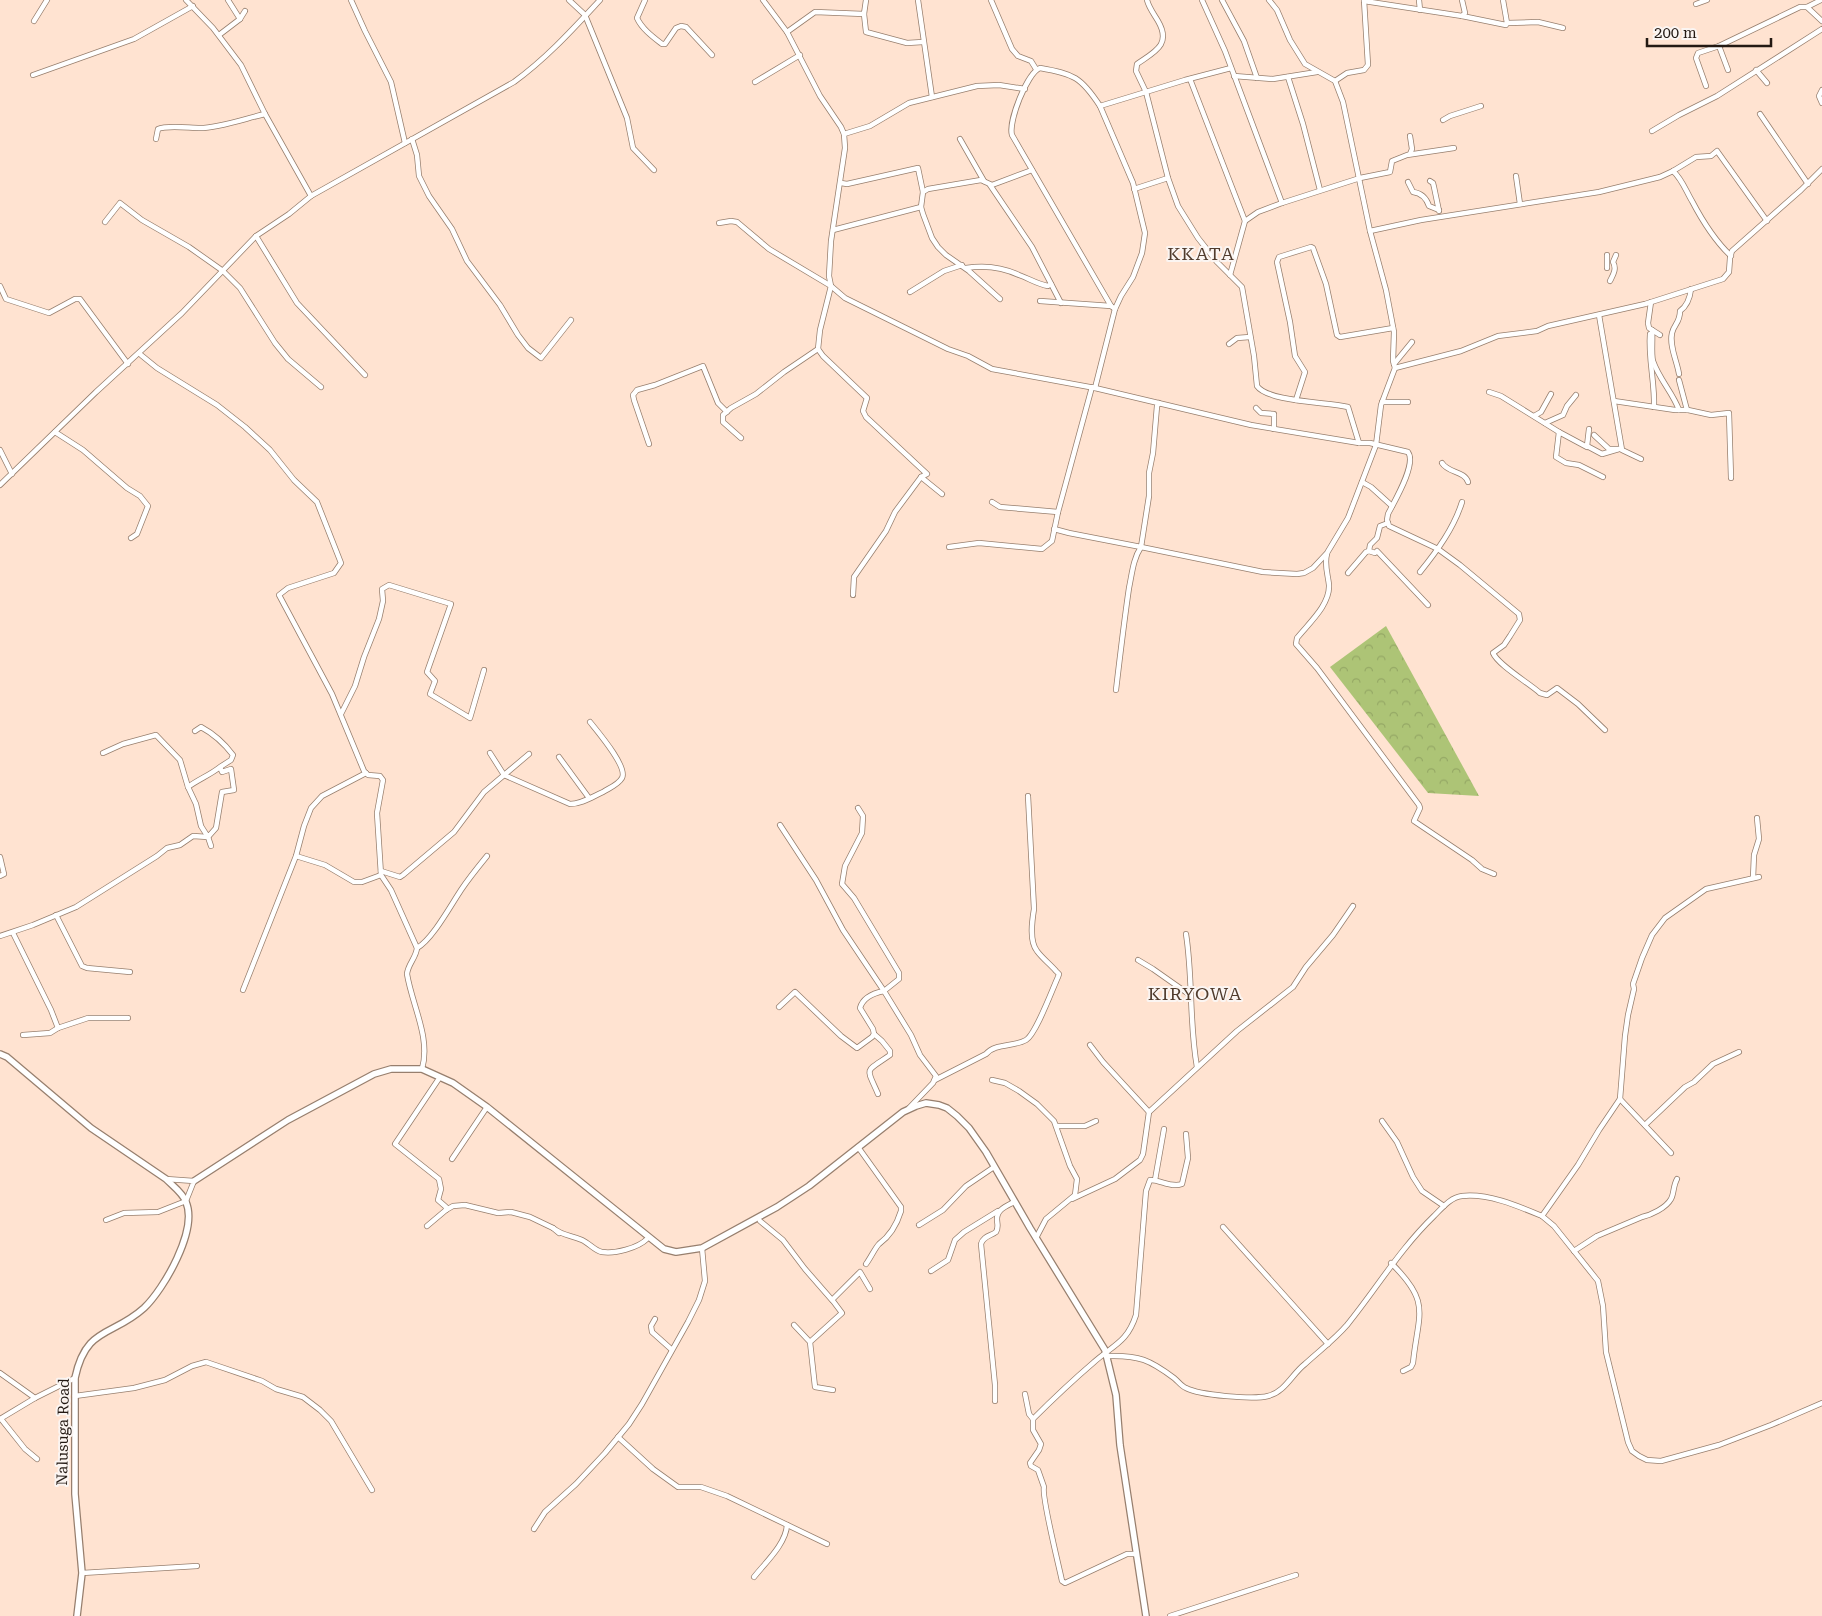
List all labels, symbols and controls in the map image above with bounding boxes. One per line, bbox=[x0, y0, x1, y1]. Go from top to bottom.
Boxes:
scale bar bbox=[1647, 15, 1771, 47]
text: 200 m bbox=[1654, 24, 1697, 42]
district label: KKATA bbox=[1167, 243, 1235, 264]
district label: KIRYOWA bbox=[1148, 983, 1242, 1004]
street label: Nalusuga Road bbox=[53, 1378, 73, 1486]

